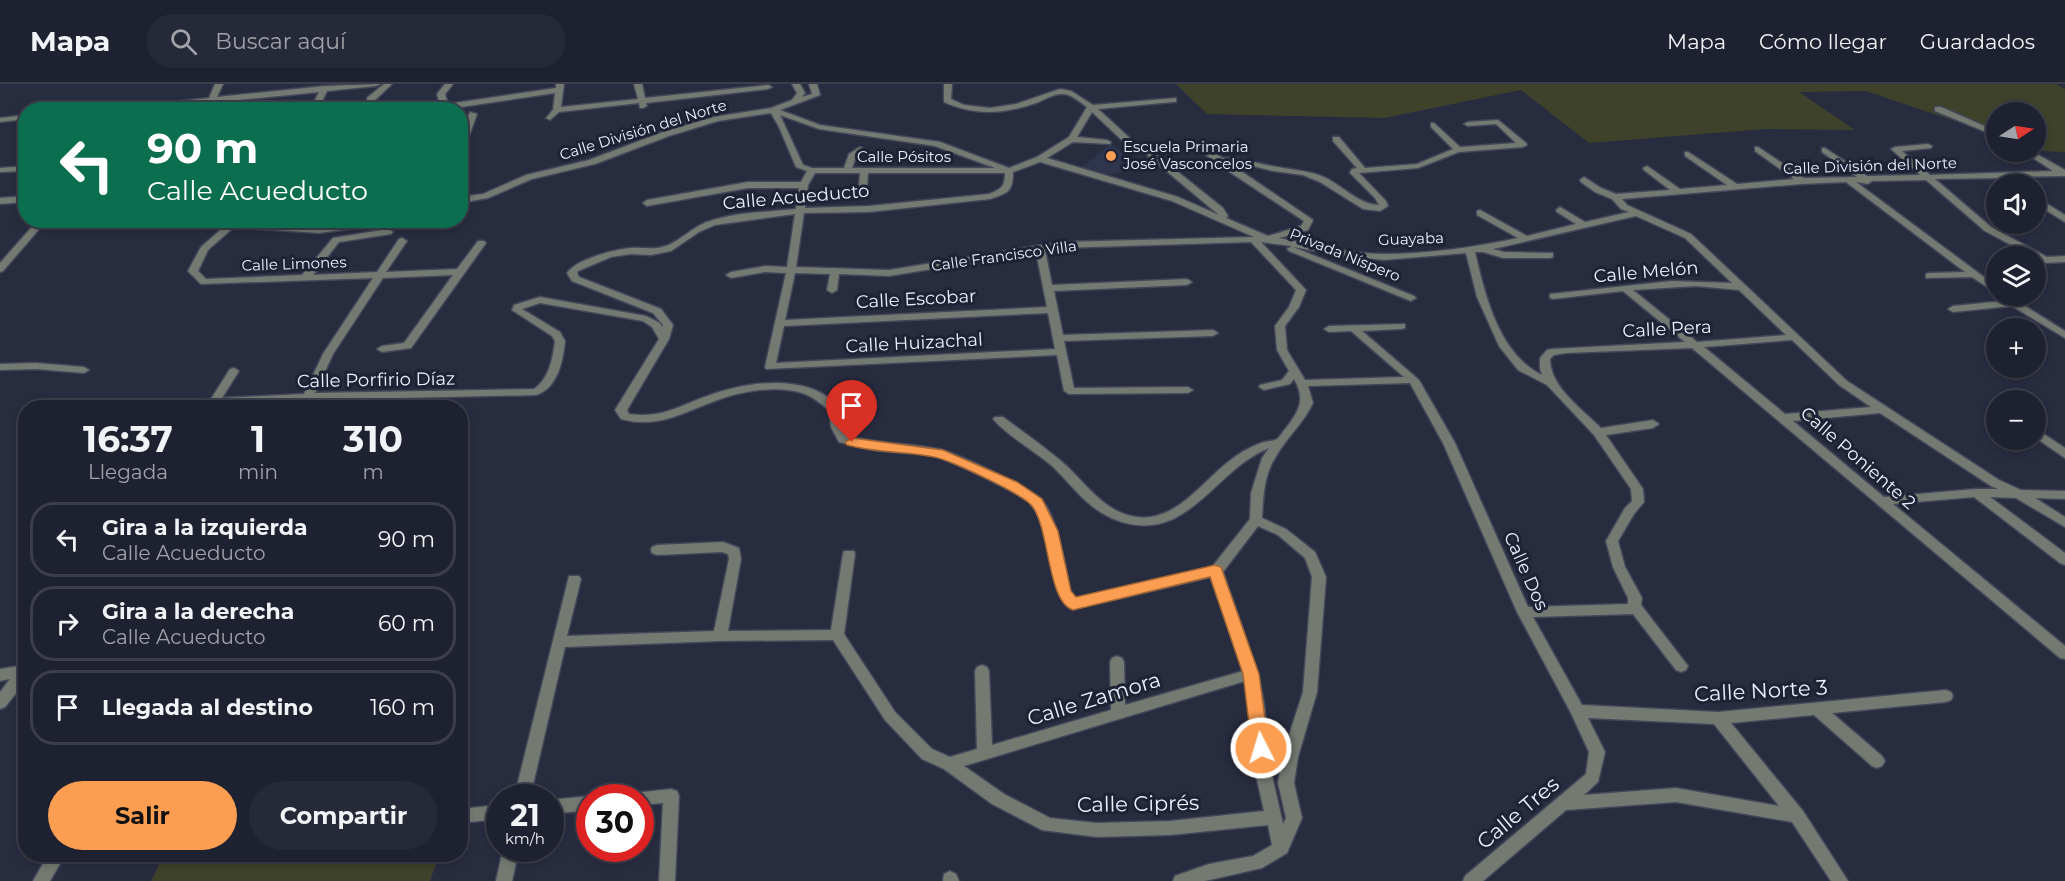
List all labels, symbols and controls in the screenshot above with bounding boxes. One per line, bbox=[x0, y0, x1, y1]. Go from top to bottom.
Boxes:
search box bbox=[146, 14, 566, 68]
text: Mapa bbox=[30, 24, 110, 58]
icon: search bbox=[167, 25, 200, 58]
text: Buscar aquí bbox=[215, 28, 346, 55]
text: Mapa bbox=[1667, 29, 1726, 54]
text: Cómo llegar bbox=[1759, 29, 1887, 54]
text: Guardados bbox=[1920, 29, 2035, 54]
street label: Calle División del Norte bbox=[557, 95, 729, 164]
north arrow bbox=[1986, 102, 2046, 162]
map controls bbox=[1986, 102, 2046, 450]
text: 90 m bbox=[147, 122, 258, 174]
icon: left bbox=[48, 126, 126, 204]
place label: Escuela Primaria José Vasconcelos bbox=[1122, 137, 1252, 173]
street label: Calle Pósitos bbox=[857, 147, 951, 166]
marker: Escuela Primaria José Vasconcelos bbox=[1104, 149, 1118, 163]
street label: Calle División del Norte bbox=[1783, 153, 1957, 178]
text: Calle Acueducto bbox=[147, 174, 368, 207]
button: sound bbox=[1986, 174, 2046, 234]
street label: Calle Acueducto bbox=[722, 180, 870, 214]
street label: Privada Níspero bbox=[1287, 224, 1403, 285]
street label: Guayaba bbox=[1378, 228, 1444, 249]
street label: Calle Francisco Villa bbox=[930, 236, 1078, 275]
button: layers bbox=[1986, 246, 2046, 306]
street label: Calle Limones bbox=[241, 252, 347, 275]
street label: Calle Melón bbox=[1593, 256, 1699, 288]
street label: Calle Escobar bbox=[855, 285, 977, 313]
street label: Calle Pera bbox=[1622, 316, 1712, 342]
button: + bbox=[1986, 318, 2046, 378]
street label: Calle Huizachal bbox=[845, 328, 983, 358]
street label: Calle Porfirio Díaz bbox=[297, 368, 455, 392]
pin bbox=[826, 380, 877, 442]
icon: arrive bbox=[835, 389, 868, 422]
button: − bbox=[1986, 390, 2046, 450]
street label: Calle Poniente 2 bbox=[1796, 402, 1920, 514]
text: 16:37 bbox=[83, 417, 173, 461]
text: 1 bbox=[251, 417, 265, 461]
text: 310 bbox=[343, 417, 403, 461]
text: Llegada bbox=[88, 460, 168, 484]
text: min bbox=[238, 460, 278, 484]
text: m bbox=[362, 460, 384, 484]
text: Gira a la izquierda bbox=[102, 514, 308, 541]
icon: left bbox=[51, 523, 84, 556]
text: 90 m bbox=[378, 526, 435, 553]
street label: Calle Dos bbox=[1499, 528, 1553, 614]
text: Calle Acueducto bbox=[102, 541, 266, 565]
text: Gira a la derecha bbox=[102, 598, 294, 625]
icon: right bbox=[51, 607, 84, 640]
text: 60 m bbox=[378, 610, 435, 637]
text: Calle Acueducto bbox=[102, 625, 266, 649]
street label: Calle Zamora bbox=[1024, 666, 1164, 731]
street label: Calle Norte 3 bbox=[1694, 675, 1828, 706]
icon: arrive bbox=[51, 691, 84, 724]
text: Llegada al destino bbox=[102, 694, 313, 721]
text: 160 m bbox=[370, 694, 435, 721]
position arrow bbox=[1229, 716, 1293, 780]
street label: Calle Tres bbox=[1472, 771, 1564, 854]
button: Salir bbox=[48, 781, 237, 850]
button: Compartir bbox=[249, 781, 438, 850]
speed limit sign: 30 bbox=[576, 784, 654, 862]
street label: Calle Ciprés bbox=[1077, 790, 1199, 817]
text: 21 bbox=[510, 797, 540, 834]
text: km/h bbox=[505, 829, 545, 848]

